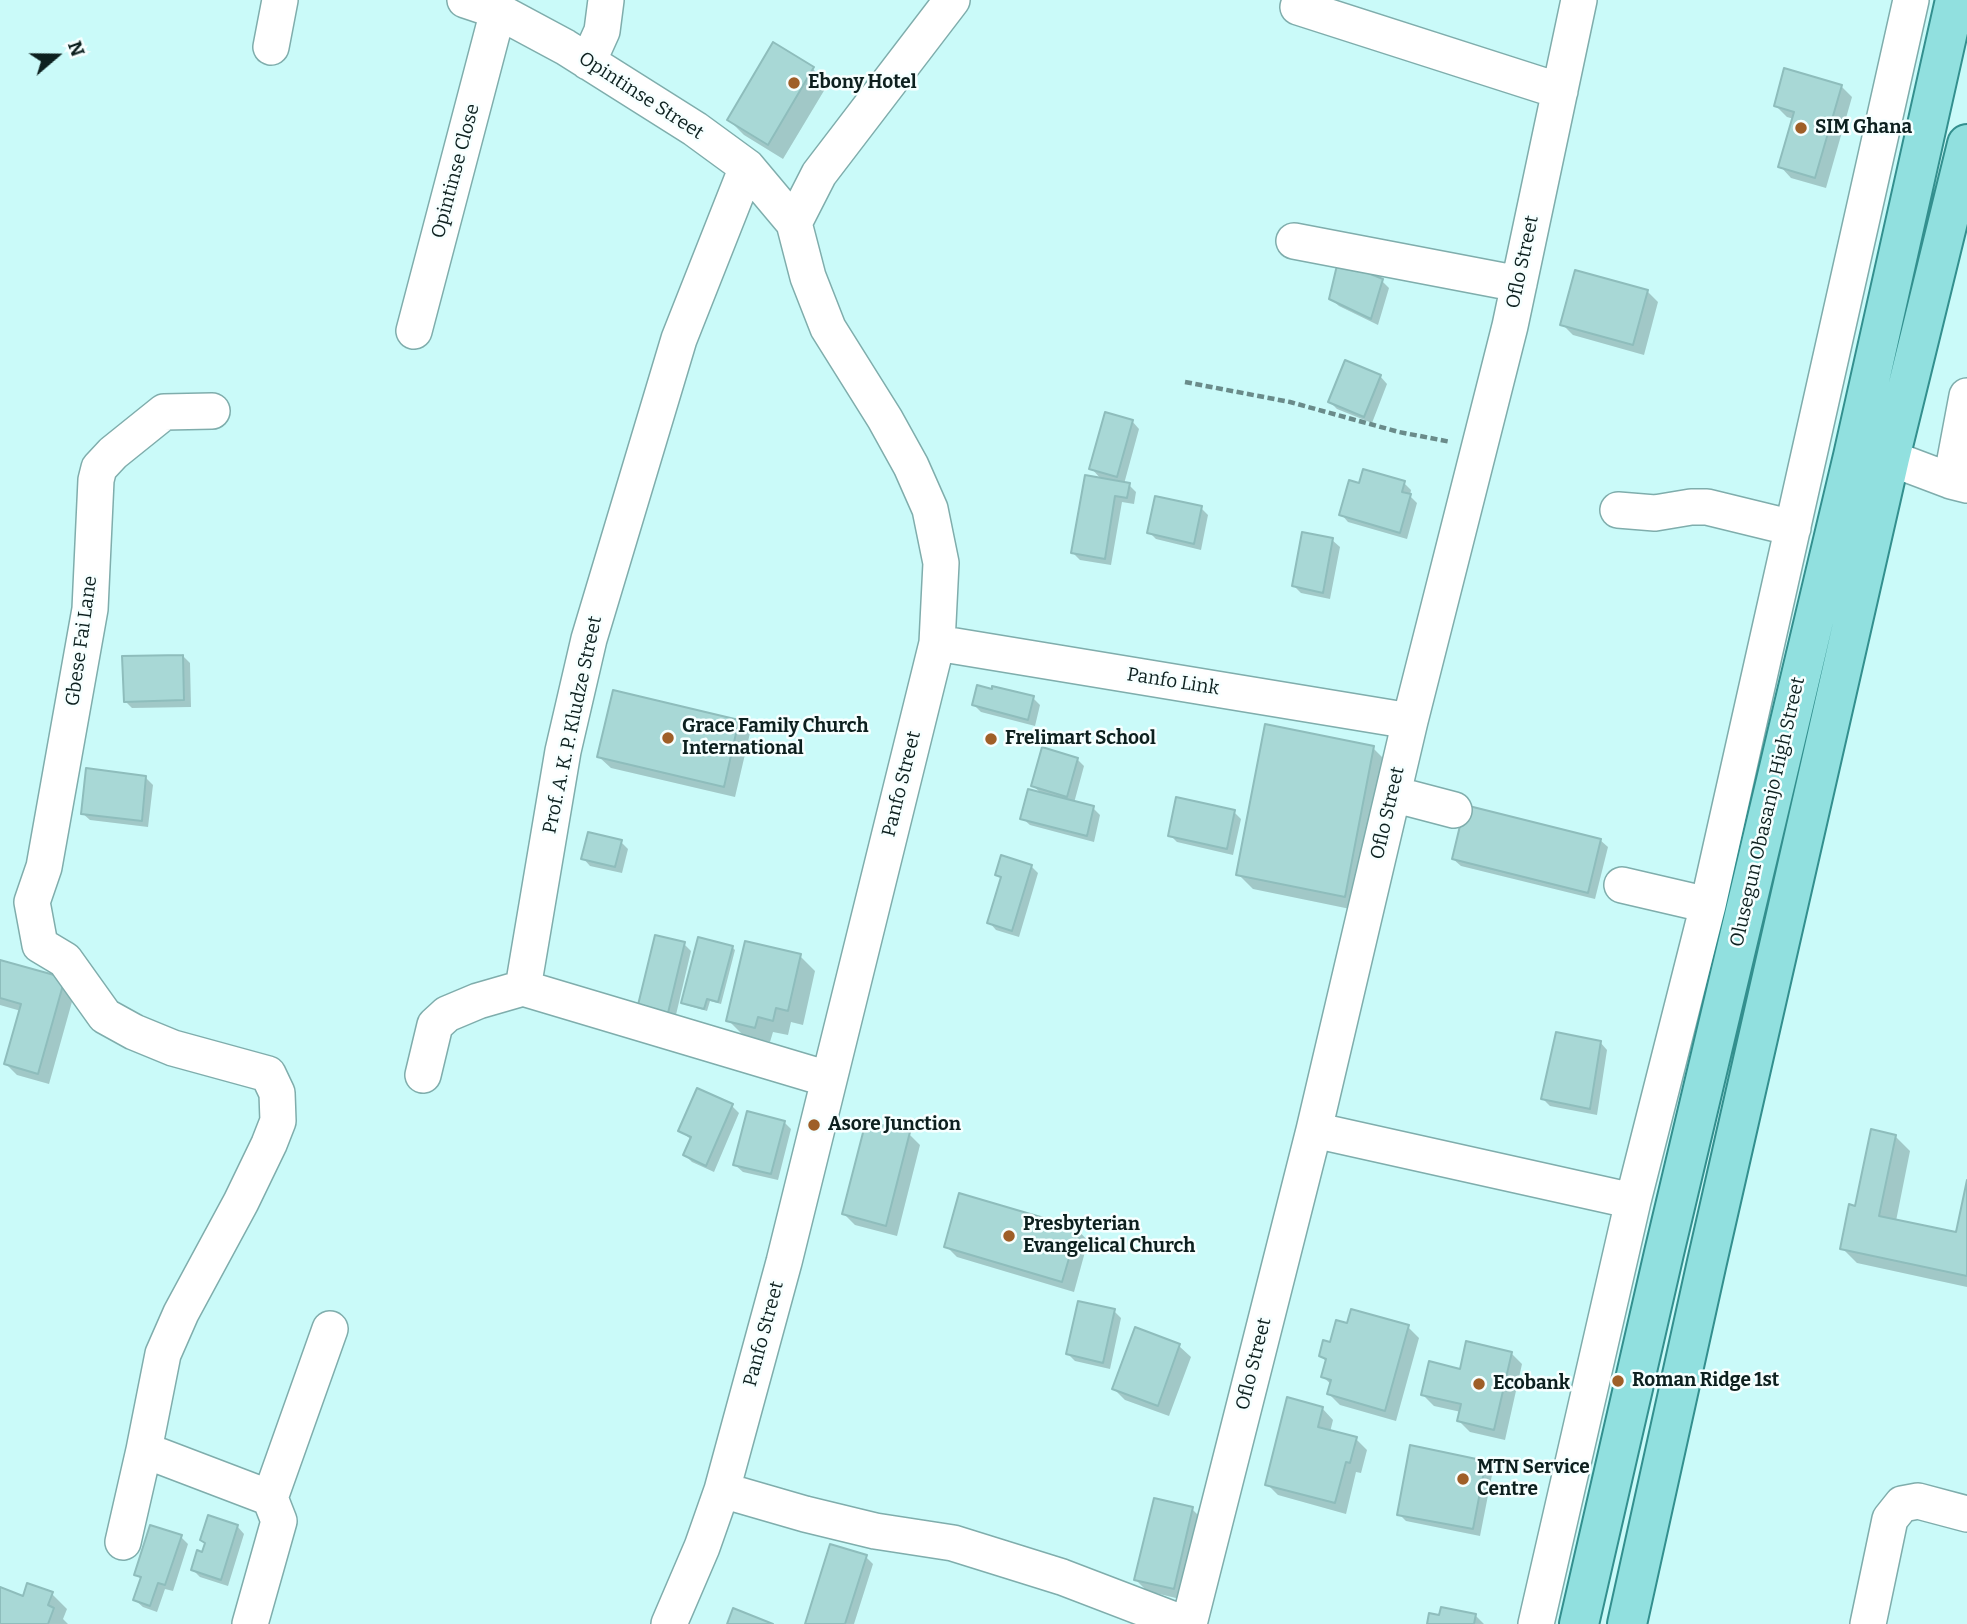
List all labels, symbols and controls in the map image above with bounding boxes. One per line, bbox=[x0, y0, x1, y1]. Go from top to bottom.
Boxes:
north arrow bbox=[21, 21, 91, 91]
text: N bbox=[63, 38, 90, 59]
street label: Opintinse Street bbox=[574, 47, 708, 145]
place label: Ebony Hotel bbox=[808, 72, 917, 94]
marker: Ebony Hotel bbox=[786, 75, 802, 91]
street label: Opintinse Close bbox=[427, 101, 485, 241]
place label: SIM Ghana bbox=[1815, 117, 1912, 139]
marker: SIM Ghana bbox=[1793, 120, 1809, 136]
street label: Oflo Street bbox=[1502, 213, 1544, 311]
street label: Gbese Fai Lane bbox=[62, 574, 102, 708]
street label: Prof. A. K. P. Kludze Street bbox=[539, 614, 607, 836]
street label: Panfo Link bbox=[1125, 663, 1221, 701]
street label: Olusegun Obasanjo High Street bbox=[1726, 675, 1810, 949]
place label: Grace Family Church International bbox=[682, 716, 869, 760]
place label: Frelimart School bbox=[1005, 728, 1156, 750]
street label: Panfo Street bbox=[878, 729, 926, 839]
marker: Grace Family Church International bbox=[660, 730, 676, 746]
marker: Frelimart School bbox=[983, 731, 999, 747]
street label: Oflo Street bbox=[1366, 764, 1410, 862]
place label: Asore Junction bbox=[828, 1114, 961, 1136]
marker: Asore Junction bbox=[806, 1117, 822, 1133]
place label: Presbyterian Evangelical Church bbox=[1023, 1214, 1195, 1258]
marker: Presbyterian Evangelical Church bbox=[1001, 1228, 1017, 1244]
street label: Panfo Street bbox=[739, 1279, 789, 1389]
street label: Oflo Street bbox=[1232, 1315, 1276, 1413]
place label: Roman Ridge 1st bbox=[1632, 1370, 1779, 1392]
place label: Ecobank bbox=[1493, 1373, 1570, 1395]
marker: Roman Ridge 1st bbox=[1610, 1373, 1626, 1389]
marker: Ecobank bbox=[1471, 1376, 1487, 1392]
place label: MTN Service Centre bbox=[1477, 1457, 1590, 1501]
marker: MTN Service Centre bbox=[1455, 1471, 1471, 1487]

